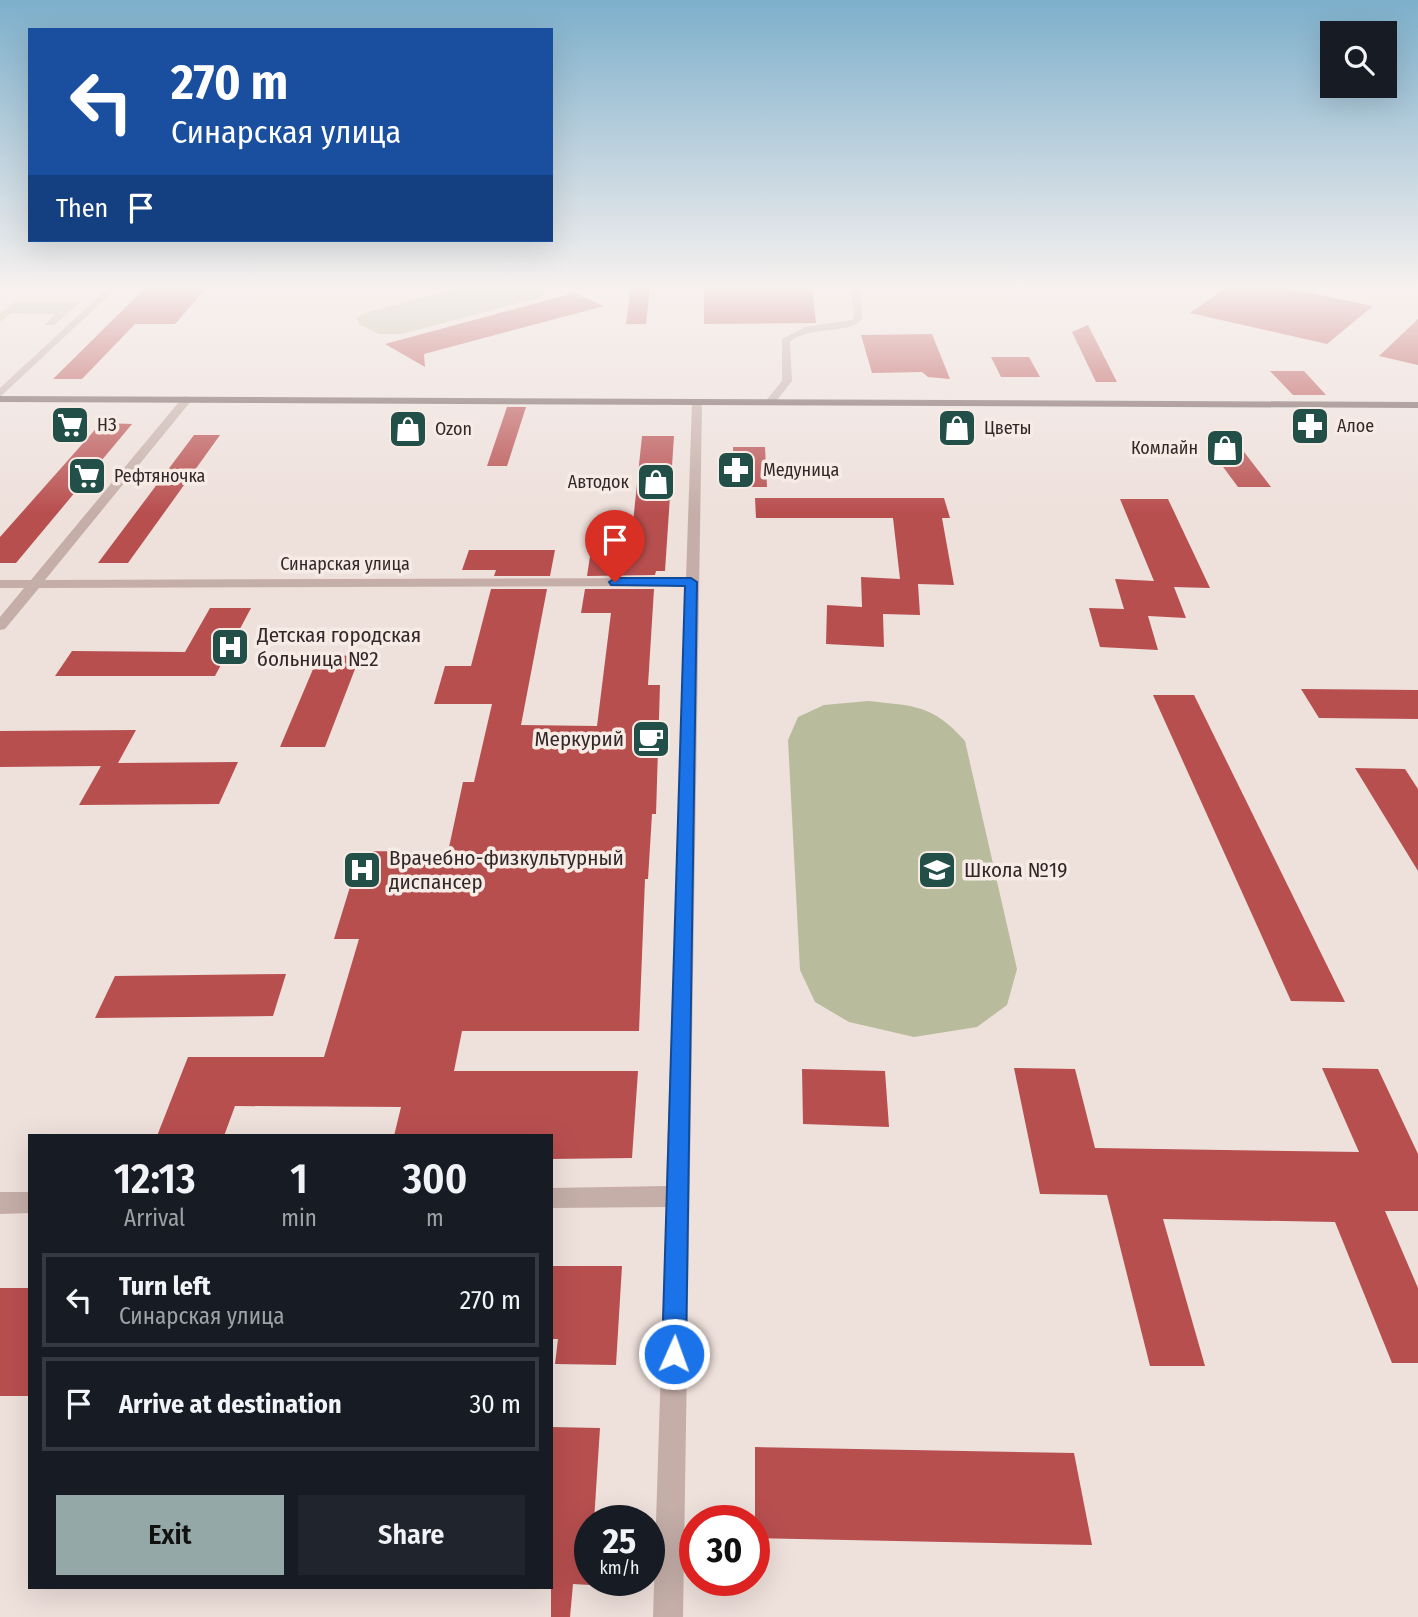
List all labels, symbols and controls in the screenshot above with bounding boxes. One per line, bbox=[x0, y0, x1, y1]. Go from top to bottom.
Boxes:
map controls bbox=[1320, 21, 1397, 98]
button: search bbox=[1320, 21, 1397, 98]
text: 270 m bbox=[171, 53, 288, 112]
icon: left bbox=[56, 56, 147, 147]
text: Синарская улица bbox=[171, 113, 401, 151]
icon: arrive bbox=[122, 189, 160, 227]
text: Then bbox=[56, 193, 108, 224]
supermarket icon: НЗ bbox=[49, 404, 91, 446]
pharmacy icon: Алое bbox=[1289, 405, 1331, 447]
shop icon: Цветы bbox=[936, 407, 978, 449]
shop icon: Ozon bbox=[387, 408, 429, 450]
place label: НЗ bbox=[97, 414, 116, 436]
place label: Алое bbox=[1337, 415, 1374, 437]
place label: Цветы bbox=[984, 417, 1032, 439]
place label: Ozon bbox=[435, 418, 472, 440]
shop icon: Комлайн bbox=[1204, 427, 1246, 469]
place label: Комлайн bbox=[1131, 437, 1198, 459]
pharmacy icon: Медуница bbox=[715, 449, 757, 491]
supermarket icon: Рефтяночка bbox=[66, 455, 108, 497]
place label: Медуница bbox=[763, 459, 839, 481]
shop icon: Автодок bbox=[635, 461, 677, 503]
place label: Рефтяночка bbox=[114, 465, 206, 487]
place label: Автодок bbox=[568, 471, 630, 493]
pin bbox=[585, 510, 645, 582]
icon: arrive bbox=[596, 521, 634, 559]
street label: Синарская улица bbox=[280, 553, 410, 575]
place label: Детская городская больница №2 bbox=[256, 622, 421, 672]
hospital icon: Детская городская больница №2 bbox=[209, 626, 251, 668]
cafe icon: Меркурий bbox=[630, 718, 672, 760]
place label: Меркурий bbox=[535, 726, 624, 752]
place label: Врачебно-физкультурный диспансер bbox=[389, 845, 624, 895]
hospital icon: Врачебно-физкультурный диспансер bbox=[341, 849, 383, 891]
school or university icon: Школа №19 bbox=[916, 849, 958, 891]
place label: Школа №19 bbox=[964, 857, 1067, 883]
text: 12:13 bbox=[114, 1154, 196, 1204]
text: 1 bbox=[290, 1154, 308, 1204]
text: 300 bbox=[402, 1154, 467, 1204]
text: Arrival bbox=[124, 1204, 185, 1232]
text: min bbox=[281, 1204, 317, 1232]
text: m bbox=[426, 1204, 444, 1232]
text: Turn left bbox=[119, 1271, 211, 1302]
icon: left bbox=[60, 1281, 98, 1319]
text: 270 m bbox=[460, 1285, 521, 1316]
text: Синарская улица bbox=[119, 1302, 284, 1330]
position arrow bbox=[637, 1317, 711, 1391]
icon: arrive bbox=[60, 1385, 98, 1423]
text: Arrive at destination bbox=[119, 1389, 342, 1420]
text: 30 m bbox=[470, 1389, 521, 1420]
button: Exit bbox=[56, 1495, 284, 1575]
button: Share bbox=[298, 1495, 525, 1575]
speed limit sign: 30 bbox=[679, 1505, 770, 1596]
text: 25 bbox=[603, 1520, 636, 1562]
text: km/h bbox=[599, 1557, 640, 1579]

